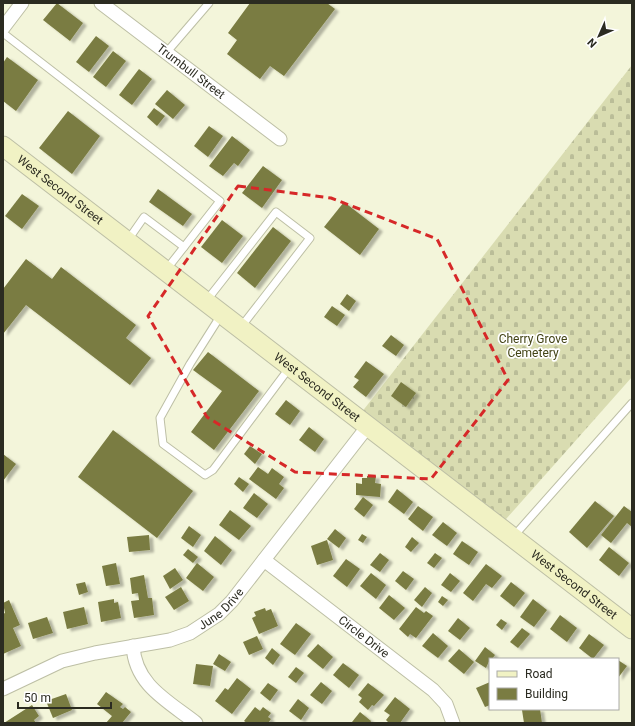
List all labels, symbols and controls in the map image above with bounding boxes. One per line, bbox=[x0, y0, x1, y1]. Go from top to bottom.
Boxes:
north arrow bbox=[579, 16, 619, 56]
text: N bbox=[585, 35, 600, 50]
street label: Trumbull Street bbox=[154, 41, 228, 102]
street label: West Second Street bbox=[14, 152, 106, 227]
park label: Cherry Grove Cemetery bbox=[499, 332, 567, 360]
street label: West Second Street bbox=[271, 350, 363, 425]
street label: West Second Street bbox=[528, 547, 620, 622]
street label: June Drive bbox=[196, 585, 246, 633]
street label: Circle Drive bbox=[336, 613, 392, 661]
legend bbox=[489, 658, 619, 710]
text: Road bbox=[525, 667, 553, 681]
scale bar bbox=[18, 684, 111, 710]
text: Building bbox=[525, 687, 568, 701]
text: 50 m bbox=[24, 691, 51, 705]

